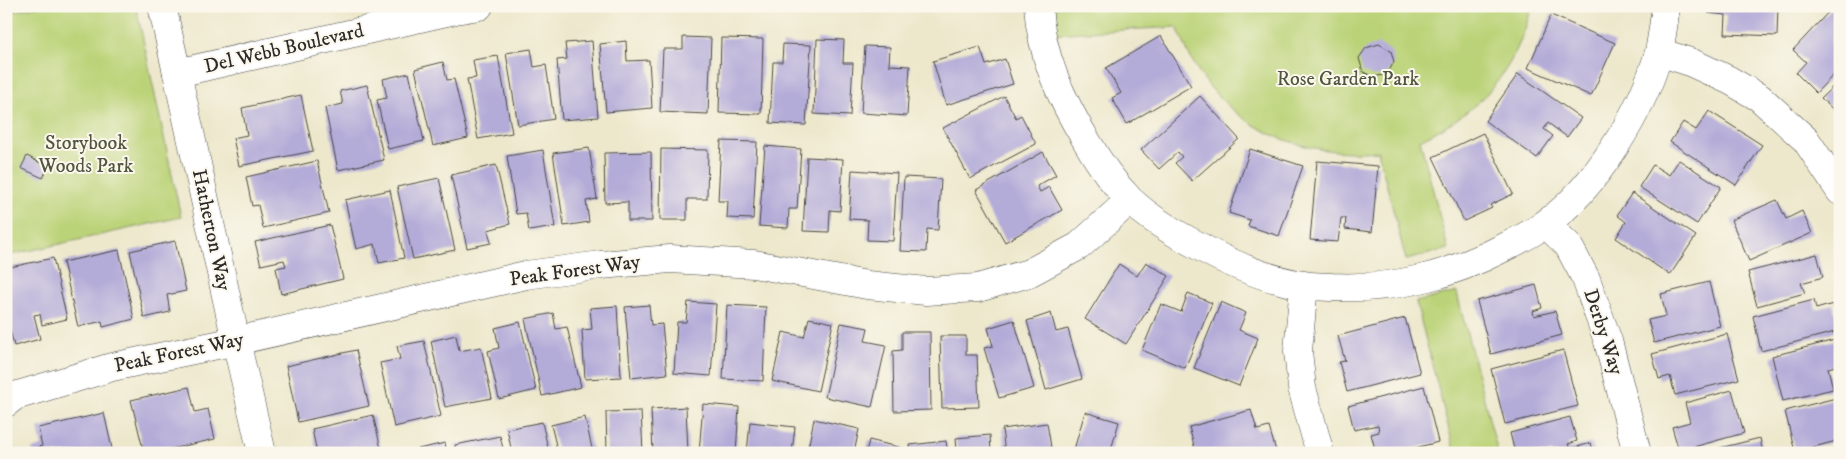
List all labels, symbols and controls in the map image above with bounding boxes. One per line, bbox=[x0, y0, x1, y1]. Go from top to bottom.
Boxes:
street label: Del Webb Boulevard bbox=[202, 18, 366, 80]
park label: Rose Garden Park bbox=[1277, 67, 1419, 92]
park label: Storybook Woods Park bbox=[37, 131, 134, 179]
street label: Hatherton Way bbox=[186, 167, 236, 294]
street label: Peak Forest Way bbox=[508, 249, 642, 293]
street label: Derby Way bbox=[1577, 286, 1629, 379]
street label: Peak Forest Way bbox=[112, 327, 246, 379]

